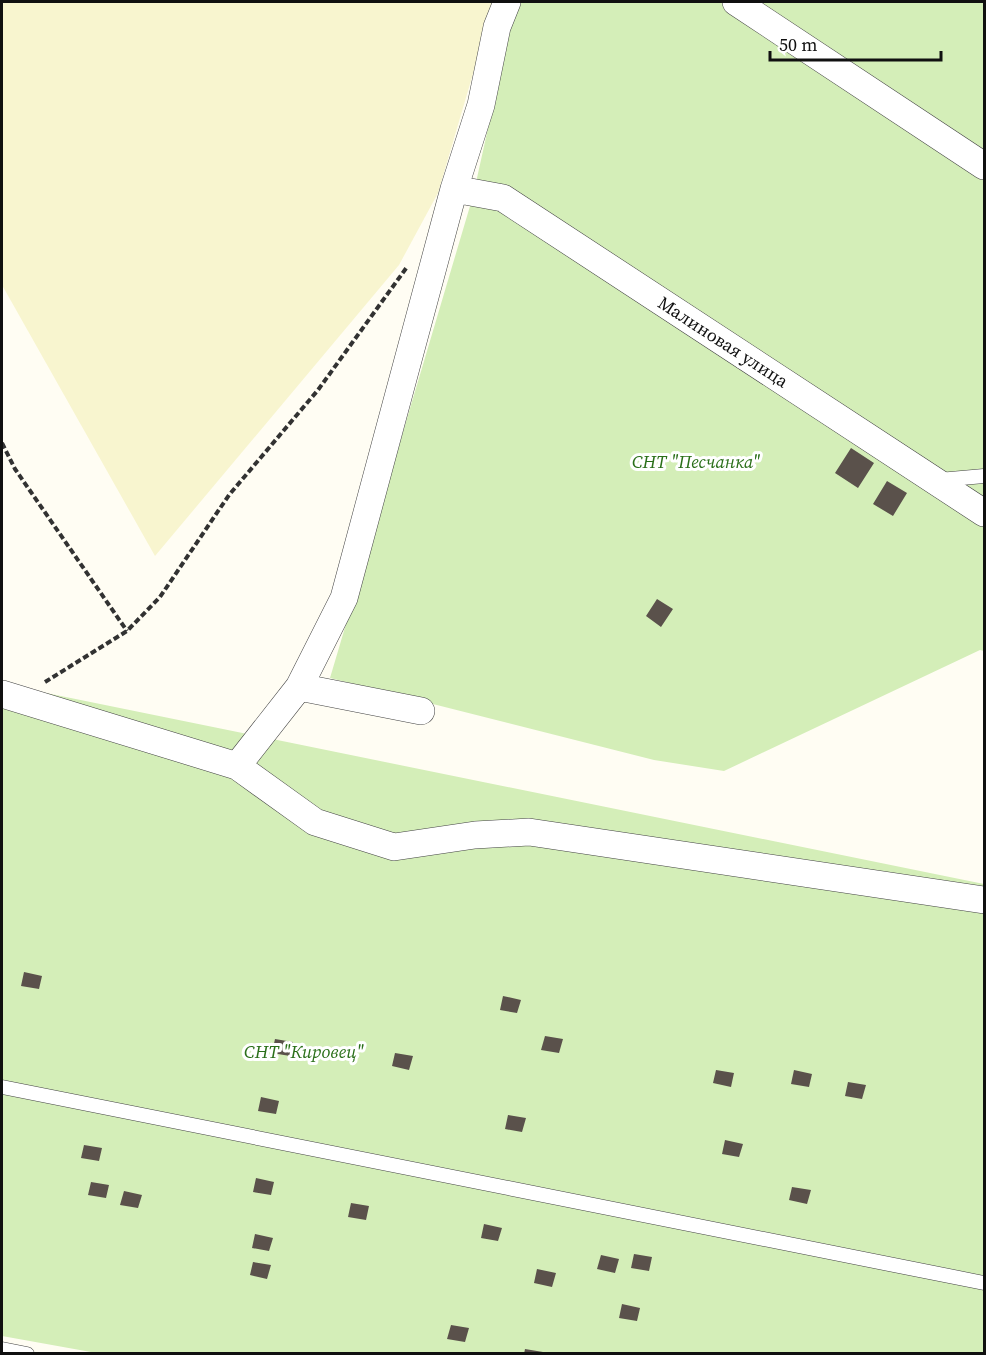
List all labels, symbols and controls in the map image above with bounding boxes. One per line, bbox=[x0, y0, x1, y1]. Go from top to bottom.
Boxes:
scale bar bbox=[770, 24, 941, 62]
text: 50 m bbox=[779, 32, 817, 57]
street label: Малиновая улица bbox=[653, 290, 794, 394]
park label: СНТ "Песчанка" bbox=[632, 449, 761, 474]
park label: СНТ "Кировец" bbox=[244, 1039, 364, 1064]

